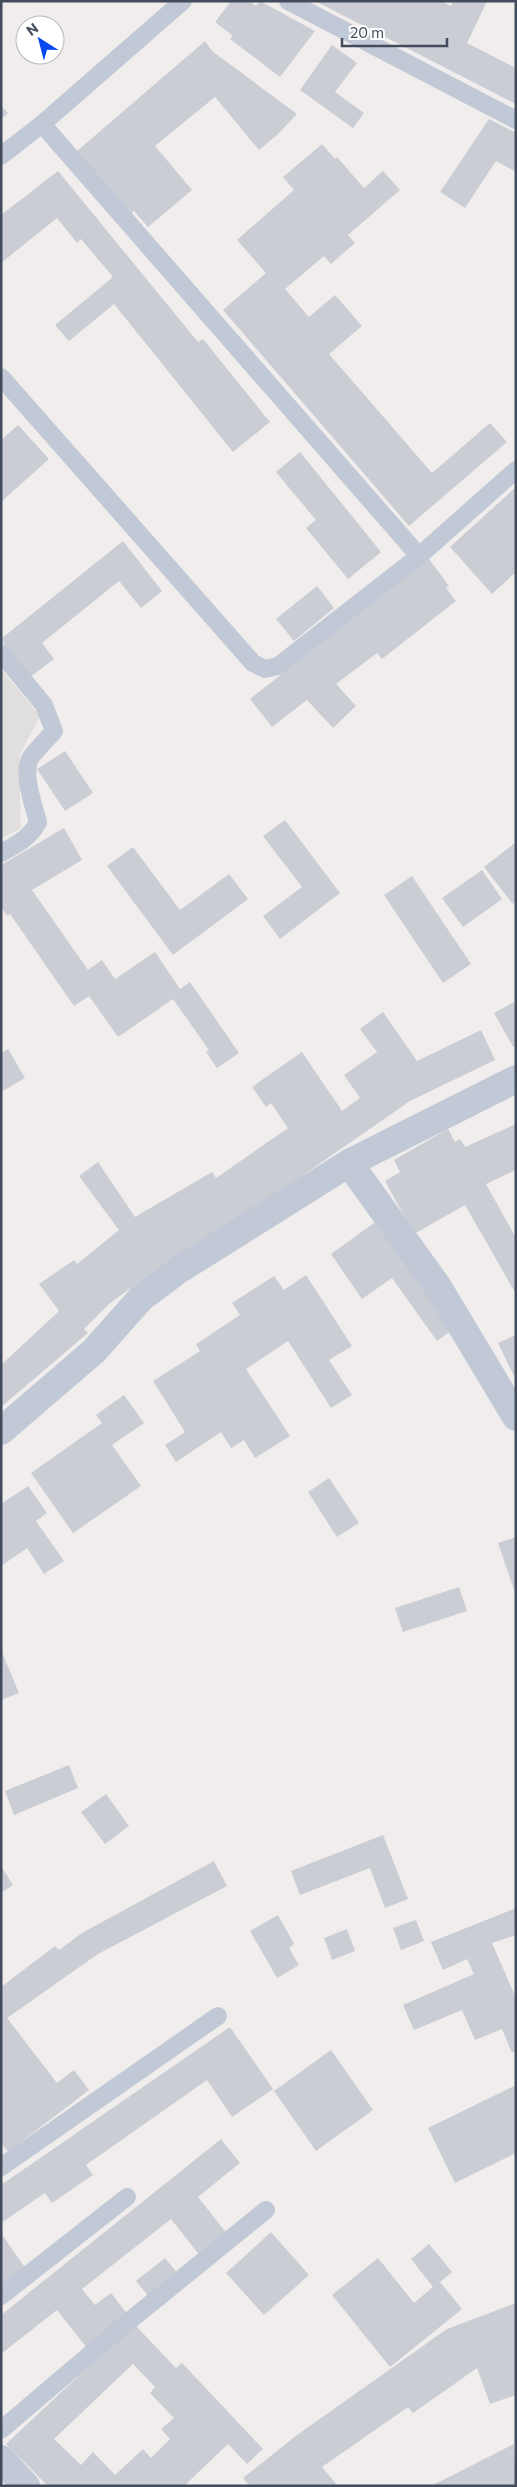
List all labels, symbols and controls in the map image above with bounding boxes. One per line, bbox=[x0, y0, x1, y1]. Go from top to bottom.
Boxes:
north arrow bbox=[15, 15, 65, 65]
scale bar bbox=[342, 15, 447, 47]
text: N bbox=[23, 19, 41, 39]
text: 20 m bbox=[350, 23, 384, 41]

